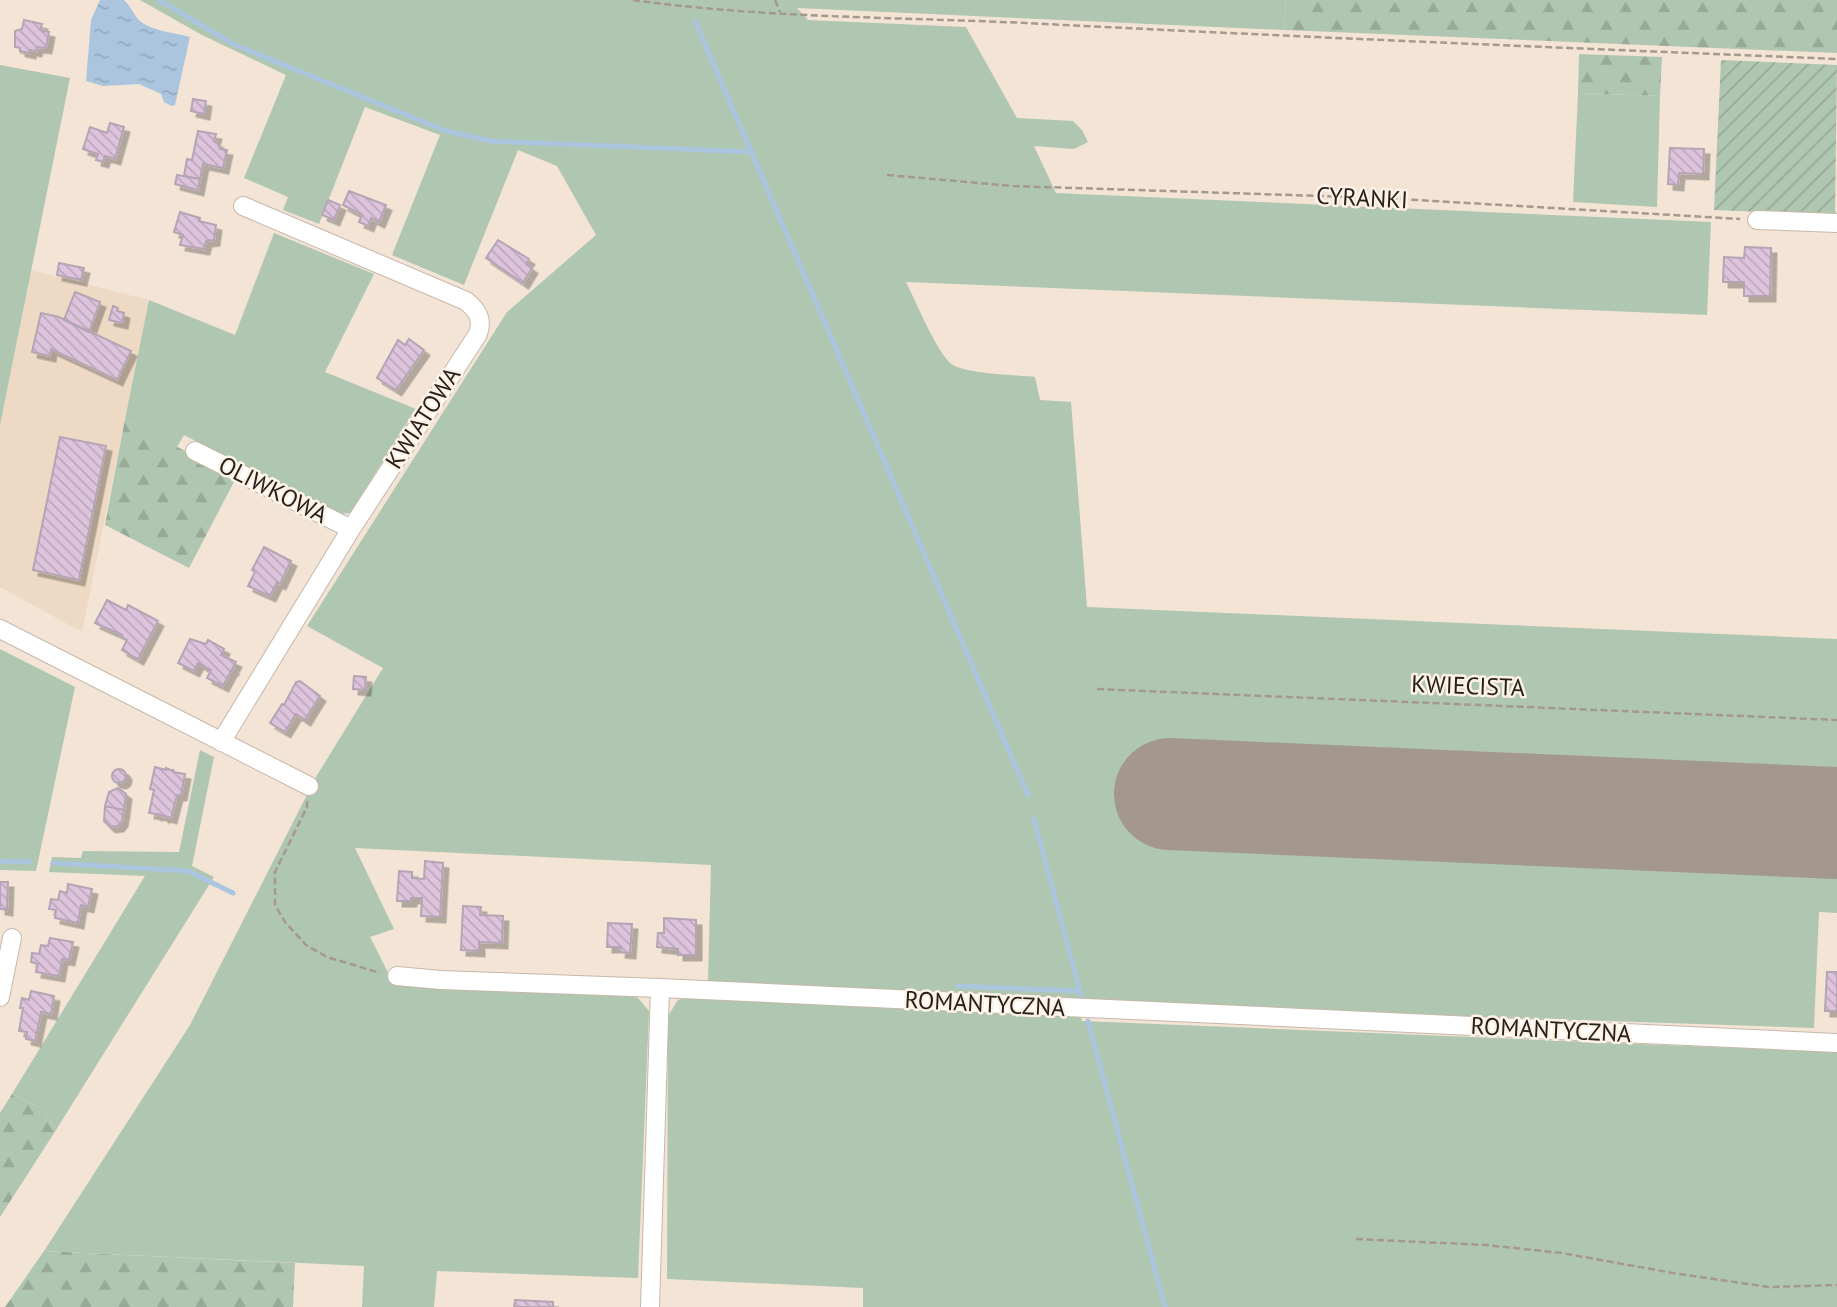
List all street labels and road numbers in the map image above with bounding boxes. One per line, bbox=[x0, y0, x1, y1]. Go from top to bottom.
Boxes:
street label: CYRANKI bbox=[1315, 180, 1409, 215]
street label: KWIATOWA bbox=[378, 361, 467, 475]
street label: OLIWKOWA bbox=[213, 449, 333, 530]
street label: KWIECISTA bbox=[1411, 668, 1525, 703]
street label: ROMANTYCZNA bbox=[904, 984, 1066, 1023]
street label: ROMANTYCZNA bbox=[1470, 1010, 1632, 1049]

